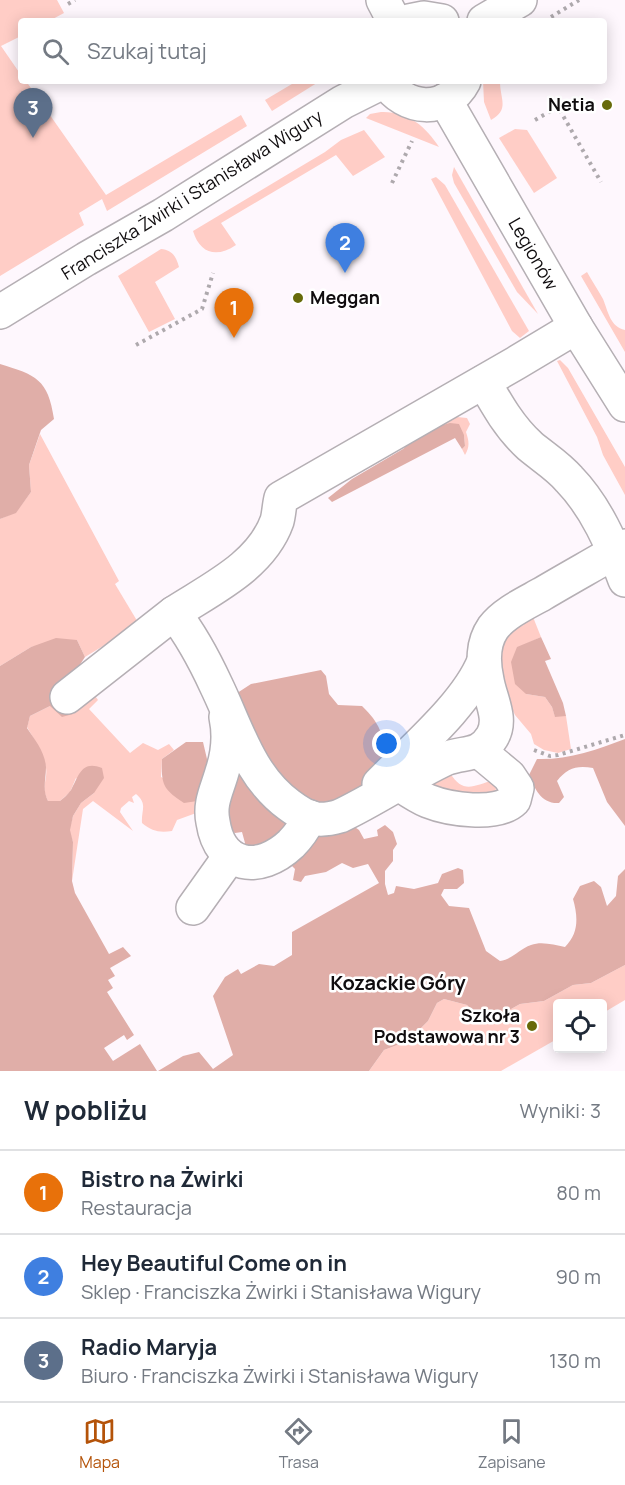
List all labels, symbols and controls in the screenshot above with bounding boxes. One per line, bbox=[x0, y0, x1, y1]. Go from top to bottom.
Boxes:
search box bbox=[18, 18, 607, 84]
icon: search bbox=[39, 35, 72, 68]
text: Szukaj tutaj bbox=[87, 36, 207, 66]
pin: 3 bbox=[14, 88, 52, 138]
place label: Netia bbox=[548, 92, 595, 116]
marker: Netia bbox=[600, 98, 614, 112]
street label: Franciszka Żwirki i Stanisława Wigury bbox=[56, 103, 327, 285]
street label: Legionów bbox=[503, 213, 564, 294]
pin: 2 bbox=[326, 224, 364, 273]
place label: Meggan bbox=[310, 285, 380, 309]
pin: 1 bbox=[214, 288, 254, 338]
marker: Meggan bbox=[291, 291, 305, 305]
your location bbox=[372, 729, 401, 758]
district label: Kozackie Góry bbox=[330, 969, 467, 996]
map controls bbox=[553, 999, 607, 1053]
button: locate bbox=[553, 999, 607, 1053]
place label: Szkoła Podstawowa nr 3 bbox=[374, 1003, 520, 1048]
marker: Szkoła Podstawowa nr 3 bbox=[525, 1019, 539, 1033]
text: W pobliżu bbox=[24, 1092, 147, 1128]
text: Wyniki: 3 bbox=[520, 1097, 601, 1124]
text: Bistro na Żwirki bbox=[81, 1164, 244, 1194]
text: 1 bbox=[39, 1179, 48, 1206]
text: 80 m bbox=[556, 1179, 601, 1206]
text: Restauracja bbox=[81, 1194, 192, 1221]
text: Hey Beautiful Come on in bbox=[81, 1248, 347, 1278]
text: 2 bbox=[38, 1263, 49, 1290]
text: 90 m bbox=[555, 1263, 601, 1290]
text: Sklep · Franciszka Żwirki i Stanisława Wigury bbox=[81, 1278, 481, 1305]
text: Radio Maryja bbox=[81, 1332, 217, 1362]
text: 3 bbox=[38, 1347, 49, 1374]
text: 130 m bbox=[549, 1347, 601, 1374]
text: Biuro · Franciszka Żwirki i Stanisława Wigury bbox=[81, 1362, 479, 1389]
tab: Mapa bbox=[79, 1415, 120, 1473]
tab: Trasa bbox=[279, 1415, 319, 1473]
tab: Zapisane bbox=[478, 1415, 546, 1473]

